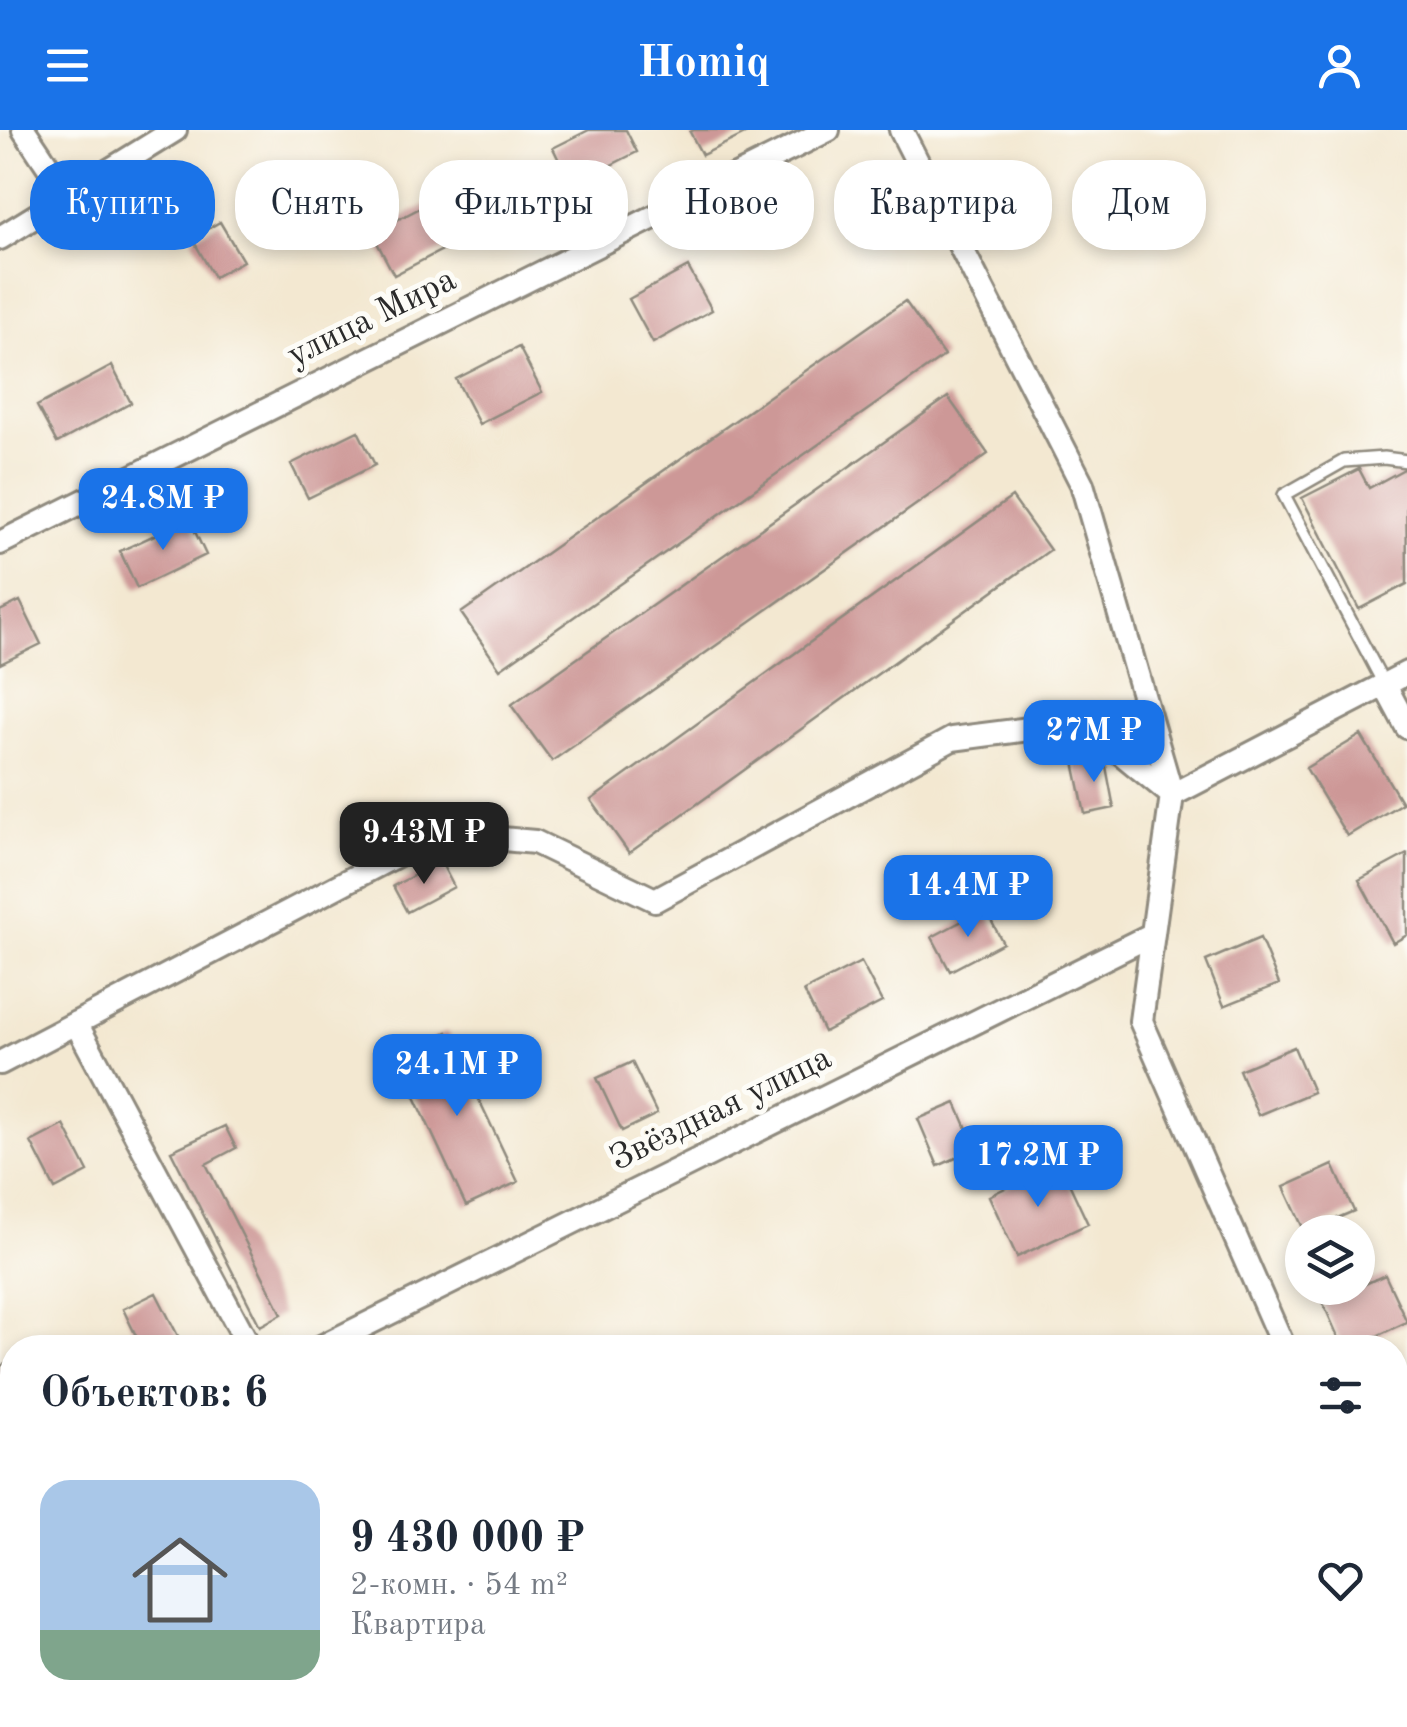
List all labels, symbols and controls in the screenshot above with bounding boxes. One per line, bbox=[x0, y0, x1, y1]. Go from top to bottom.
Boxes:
icon: menu bbox=[40, 38, 95, 93]
icon: person bbox=[1312, 38, 1367, 93]
text: Homiq bbox=[637, 42, 770, 87]
chip: Купить bbox=[30, 160, 215, 250]
chip: Снять bbox=[235, 160, 399, 250]
chip: Фильтры bbox=[419, 160, 628, 250]
chip: Новое bbox=[648, 160, 814, 250]
chip: Квартира bbox=[834, 160, 1052, 250]
chip: Дом bbox=[1072, 160, 1206, 250]
street label: улица Мира bbox=[282, 262, 462, 374]
pin: 24.8M ₽ bbox=[71, 468, 255, 553]
text: 24.8M ₽ bbox=[101, 484, 225, 516]
pin: 27M ₽ bbox=[1024, 700, 1164, 785]
text: 27M ₽ bbox=[1045, 716, 1143, 748]
pin: 9.43M ₽ bbox=[332, 802, 516, 887]
text: 9.43M ₽ bbox=[362, 818, 486, 850]
pin: 14.4M ₽ bbox=[876, 855, 1060, 940]
text: 14.4M ₽ bbox=[906, 871, 1030, 903]
pin: 24.1M ₽ bbox=[365, 1034, 549, 1119]
street label: Звёздная улица bbox=[605, 1040, 837, 1178]
text: 24.1M ₽ bbox=[395, 1050, 519, 1082]
pin: 17.2M ₽ bbox=[946, 1125, 1130, 1210]
text: 17.2M ₽ bbox=[976, 1141, 1100, 1173]
map controls bbox=[1285, 1215, 1375, 1305]
button: layers bbox=[1285, 1215, 1375, 1305]
icon: filters bbox=[1313, 1368, 1368, 1423]
text: Объектов: 6 bbox=[40, 1374, 268, 1416]
text: 9 430 000 ₽ bbox=[350, 1519, 585, 1561]
icon: home bbox=[120, 1520, 240, 1640]
icon: heart bbox=[1313, 1553, 1368, 1608]
text: 2-комн. · 54 m² bbox=[350, 1570, 568, 1602]
text: Квартира bbox=[350, 1610, 486, 1642]

